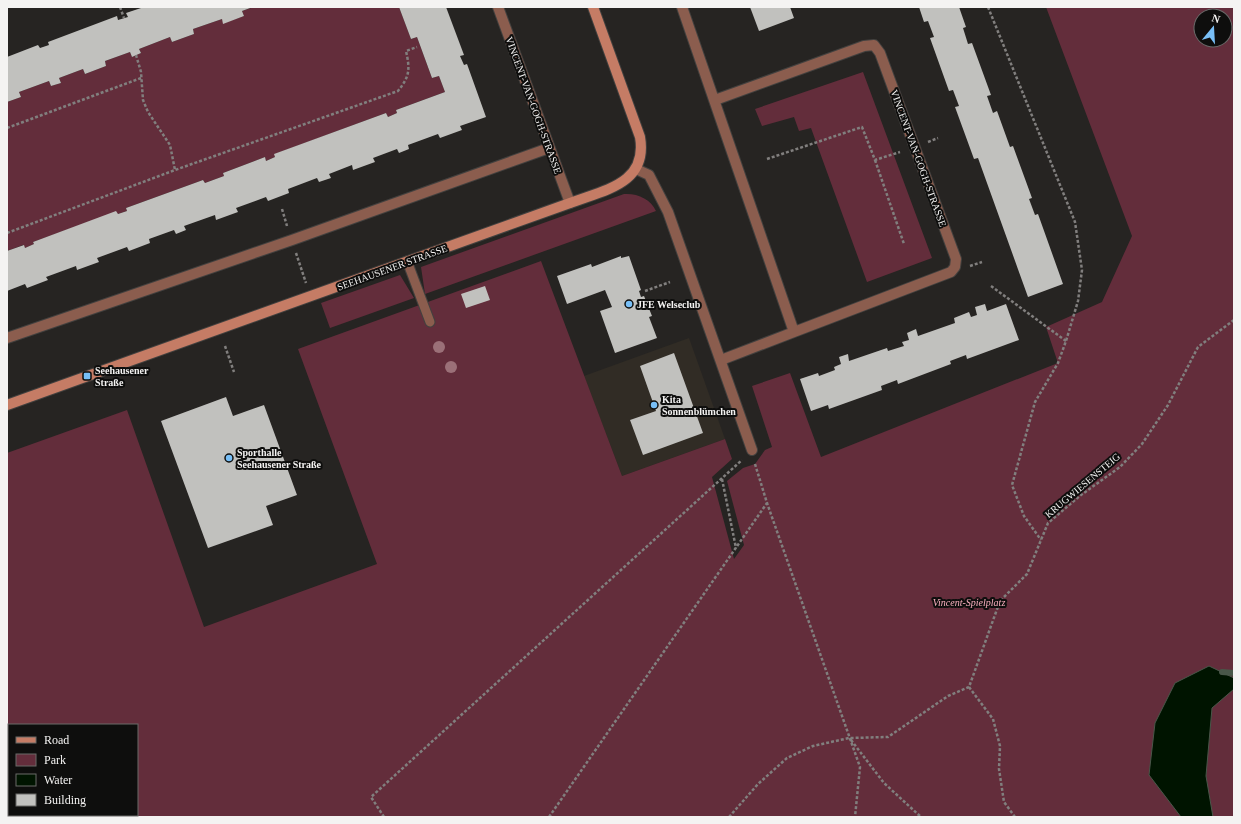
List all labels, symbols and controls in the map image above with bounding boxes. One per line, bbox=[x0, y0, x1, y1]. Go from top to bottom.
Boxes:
north arrow bbox=[1193, 8, 1233, 48]
text: N bbox=[1210, 12, 1222, 25]
street label: VINCENT-VAN-GOGH-STRASSE bbox=[504, 35, 563, 175]
street label: VINCENT-VAN-GOGH-STRASSE bbox=[889, 88, 948, 228]
street label: SEEHAUSENER STRASSE bbox=[336, 242, 449, 293]
marker: JFE Welseclub bbox=[624, 299, 634, 309]
place label: JFE Welseclub bbox=[637, 299, 701, 310]
place label: Seehausener Straße bbox=[95, 365, 149, 388]
marker: Seehausener Straße bbox=[82, 371, 92, 381]
place label: Kita Sonnenblümchen bbox=[662, 394, 736, 417]
marker: Kita Sonnenblümchen bbox=[649, 400, 659, 410]
place label: Sporthalle Seehausener Straße bbox=[237, 447, 322, 470]
street label: KRUGWIESENSTEIG bbox=[1043, 451, 1122, 520]
marker: Sporthalle Seehausener Straße bbox=[224, 453, 234, 463]
park label: Vincent-Spielplatz bbox=[933, 597, 1005, 608]
legend bbox=[8, 724, 138, 816]
text: Road bbox=[44, 733, 69, 747]
text: Park bbox=[44, 753, 66, 767]
text: Water bbox=[44, 773, 72, 787]
text: Building bbox=[44, 793, 86, 807]

